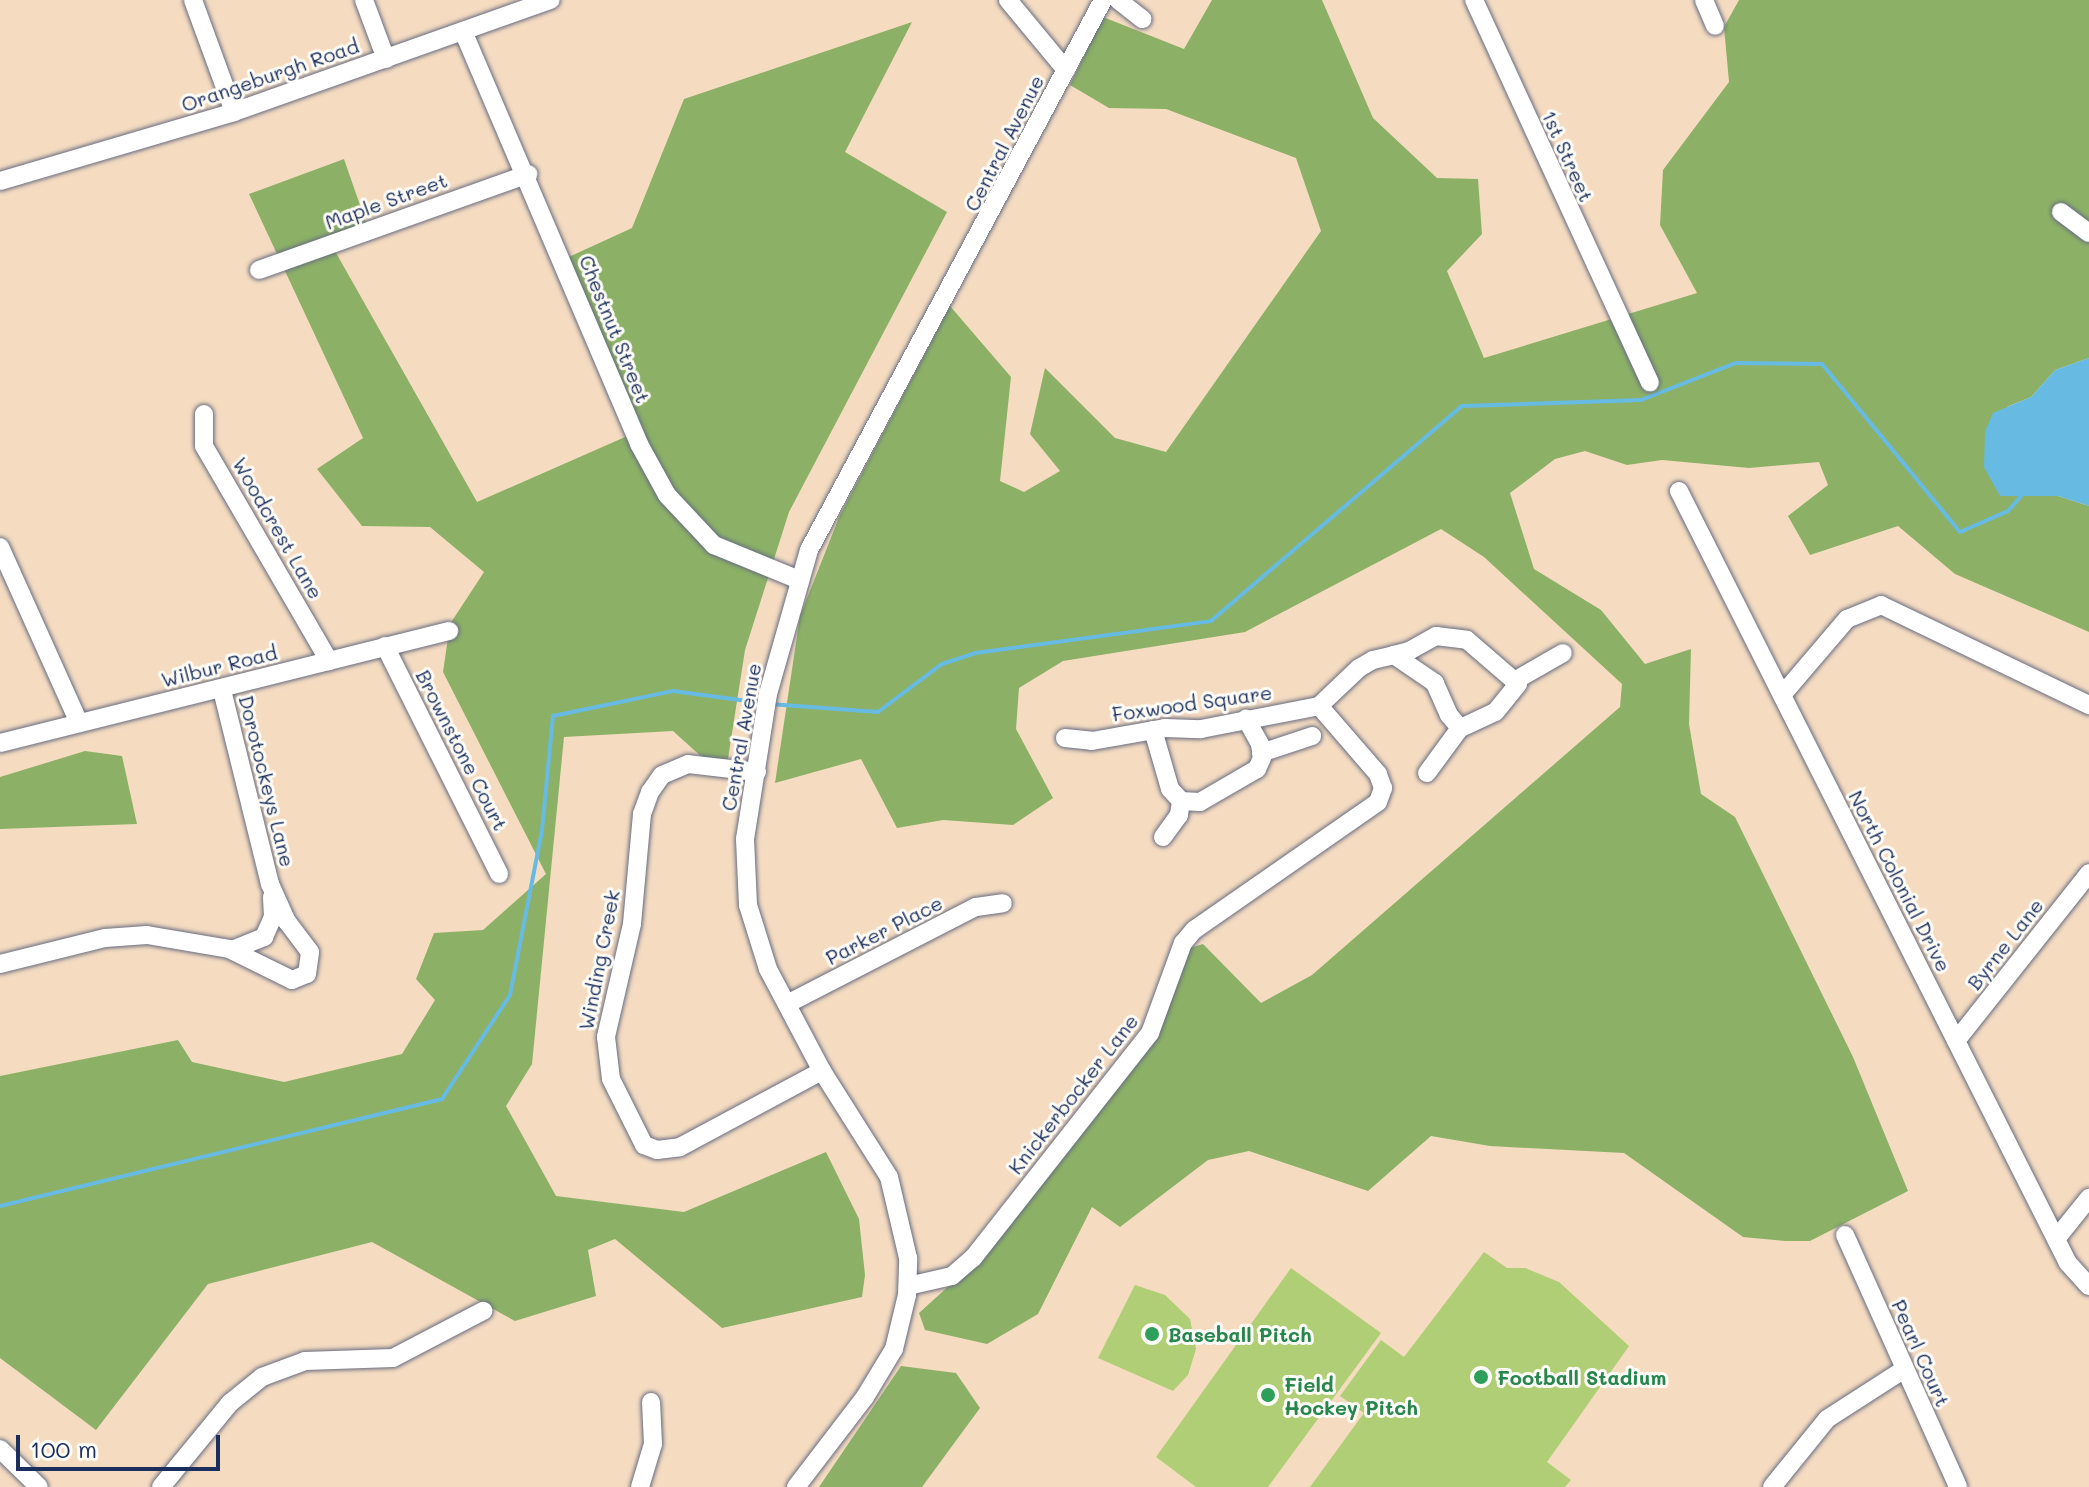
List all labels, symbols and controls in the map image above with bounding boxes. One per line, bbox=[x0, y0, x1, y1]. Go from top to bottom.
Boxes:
street label: Orangeburgh Road bbox=[178, 33, 362, 117]
street label: Central Avenue bbox=[959, 71, 1049, 215]
street label: 1st Street bbox=[1537, 107, 1599, 205]
street label: Maple Street bbox=[322, 168, 450, 234]
street label: Chestnut Street bbox=[574, 252, 656, 406]
street label: Woodcrest Lane bbox=[228, 453, 328, 603]
street label: Wilbur Road bbox=[159, 640, 279, 692]
street label: Central Avenue bbox=[716, 661, 766, 813]
street label: Brownstone Court bbox=[411, 666, 513, 834]
street label: Foxwood Square bbox=[1110, 680, 1274, 726]
street label: Dorotockeys Lane bbox=[234, 693, 300, 869]
street label: North Colonial Drive bbox=[1844, 786, 1956, 976]
street label: Winding Creek bbox=[574, 888, 624, 1032]
street label: Parker Place bbox=[822, 890, 946, 970]
street label: Byrne Lane bbox=[1962, 894, 2048, 994]
street label: Knickerbocker Lane bbox=[1003, 1009, 1143, 1179]
street label: Pearl Court bbox=[1887, 1296, 1955, 1410]
place label: Baseball Pitch bbox=[1168, 1322, 1312, 1346]
marker: Baseball Pitch bbox=[1143, 1325, 1161, 1343]
place label: Football Stadium bbox=[1497, 1365, 1666, 1389]
marker: Football Stadium bbox=[1472, 1368, 1490, 1386]
place label: Field Hockey Pitch bbox=[1284, 1372, 1418, 1419]
marker: Field Hockey Pitch bbox=[1259, 1386, 1277, 1404]
scale bar bbox=[20, 1419, 224, 1469]
text: 100 m bbox=[30, 1433, 97, 1464]

